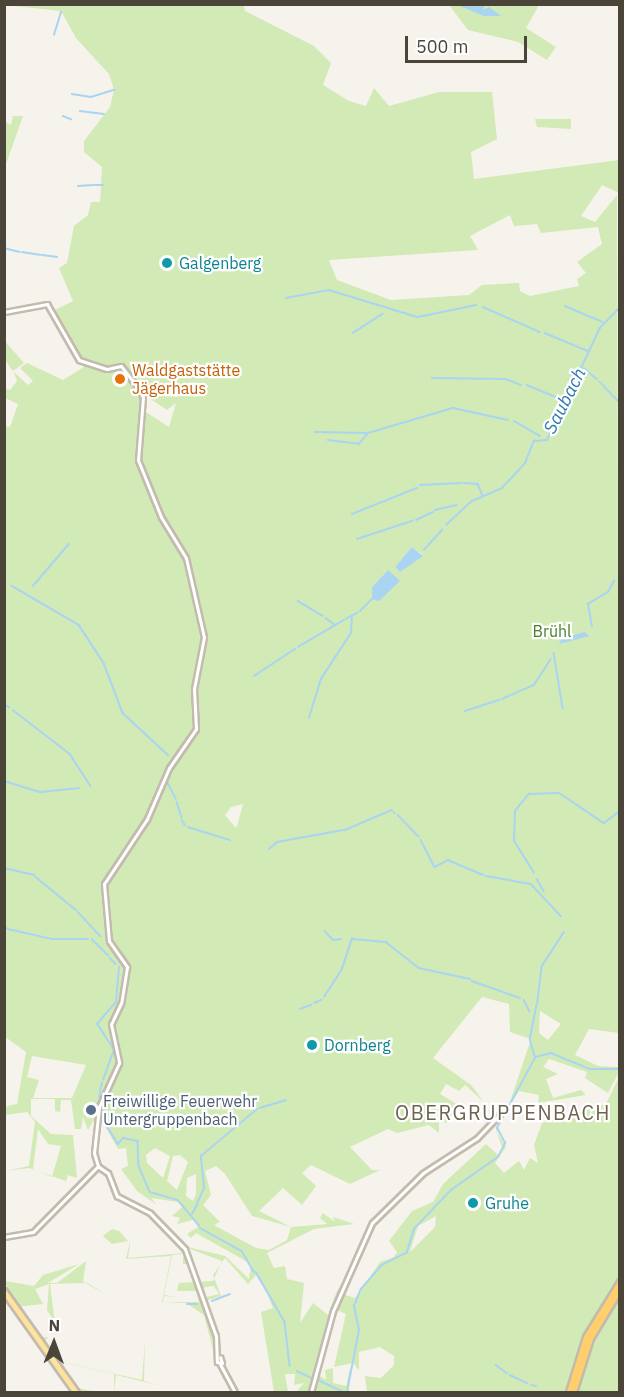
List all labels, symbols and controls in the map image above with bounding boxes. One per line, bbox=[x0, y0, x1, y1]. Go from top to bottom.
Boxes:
scale bar bbox=[408, 24, 530, 62]
text: 500 m bbox=[416, 35, 468, 58]
place label: Galgenberg bbox=[179, 253, 261, 273]
marker: Galgenberg bbox=[160, 256, 174, 270]
place label: Waldgaststätte Jägerhaus bbox=[132, 360, 240, 398]
water label: Saubach bbox=[539, 365, 591, 437]
marker: Waldgaststätte Jägerhaus bbox=[113, 372, 127, 386]
park label: Brühl bbox=[533, 621, 571, 641]
place label: Dornberg bbox=[324, 1035, 391, 1055]
marker: Dornberg bbox=[305, 1038, 319, 1052]
place label: Freiwillige Feuerwehr Untergruppenbach bbox=[103, 1091, 257, 1129]
district label: OBERGRUPPENBACH bbox=[395, 1100, 611, 1124]
marker: Freiwillige Feuerwehr Untergruppenbach bbox=[84, 1103, 98, 1117]
place label: Gruhe bbox=[485, 1193, 529, 1213]
marker: Gruhe bbox=[466, 1196, 480, 1210]
north arrow bbox=[24, 1313, 84, 1373]
text: N bbox=[48, 1315, 60, 1335]

